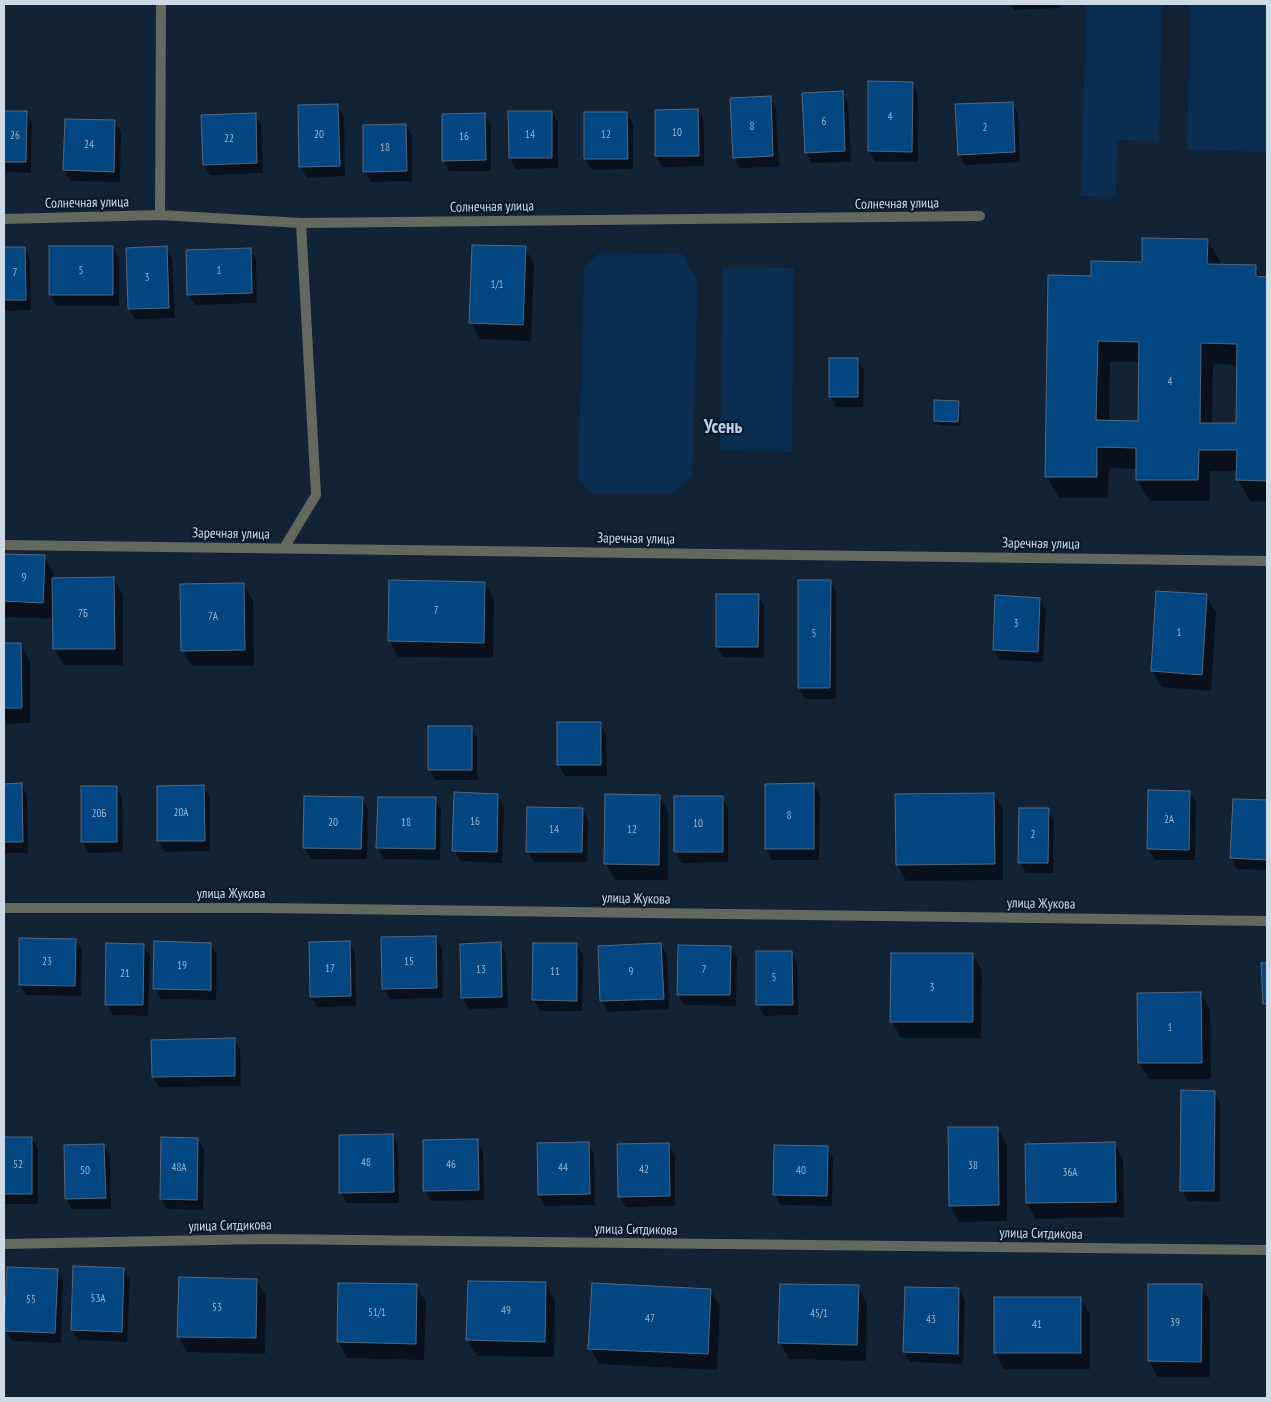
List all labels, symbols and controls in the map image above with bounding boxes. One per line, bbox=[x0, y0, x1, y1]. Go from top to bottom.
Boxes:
house number: 4 bbox=[888, 110, 892, 124]
house number: 6 bbox=[822, 115, 826, 129]
house number: 8 bbox=[750, 120, 754, 134]
house number: 2 bbox=[983, 121, 987, 135]
house number: 10 bbox=[672, 126, 682, 140]
house number: 20 bbox=[314, 128, 324, 142]
house number: 14 bbox=[525, 128, 535, 142]
house number: 12 bbox=[601, 128, 611, 142]
house number: 26 bbox=[10, 129, 20, 143]
house number: 16 bbox=[459, 130, 469, 144]
house number: 22 bbox=[224, 132, 234, 146]
house number: 24 bbox=[84, 138, 94, 152]
house number: 18 bbox=[380, 141, 390, 155]
street label: Солнечная улица bbox=[45, 194, 129, 212]
street label: Солнечная улица bbox=[855, 195, 939, 213]
street label: Солнечная улица bbox=[450, 198, 534, 216]
house number: 5 bbox=[79, 264, 83, 278]
house number: 1 bbox=[217, 264, 221, 278]
house number: 7 bbox=[13, 266, 17, 280]
house number: 3 bbox=[145, 271, 149, 285]
house number: 1/1 bbox=[490, 278, 504, 292]
house number: 4 bbox=[1168, 375, 1172, 389]
district label: Усень bbox=[704, 417, 742, 439]
street label: Заречная улица bbox=[192, 525, 270, 543]
street label: Заречная улица bbox=[597, 530, 675, 548]
street label: Заречная улица bbox=[1002, 535, 1080, 553]
house number: 9 bbox=[22, 571, 26, 585]
house number: 7 bbox=[434, 604, 438, 618]
house number: 7Б bbox=[78, 607, 88, 621]
house number: 7А bbox=[208, 610, 218, 624]
house number: 3 bbox=[1014, 617, 1018, 631]
house number: 1 bbox=[1177, 626, 1181, 640]
house number: 5 bbox=[812, 627, 816, 641]
house number: 20А bbox=[173, 806, 189, 820]
house number: 20Б bbox=[92, 807, 106, 821]
house number: 8 bbox=[787, 809, 791, 823]
house number: 2А bbox=[1164, 813, 1174, 827]
house number: 16 bbox=[470, 815, 480, 829]
house number: 20 bbox=[328, 816, 338, 830]
house number: 18 bbox=[401, 816, 411, 830]
house number: 10 bbox=[693, 817, 703, 831]
house number: 14 bbox=[549, 823, 559, 837]
house number: 12 bbox=[627, 823, 637, 837]
house number: 2 bbox=[1031, 828, 1035, 842]
street label: улица Жукова bbox=[197, 886, 265, 902]
street label: улица Жукова bbox=[602, 890, 670, 908]
street label: улица Жукова bbox=[1007, 895, 1075, 913]
house number: 23 bbox=[42, 955, 52, 969]
house number: 15 bbox=[404, 955, 414, 969]
house number: 19 bbox=[177, 959, 187, 973]
house number: 17 bbox=[325, 962, 335, 976]
house number: 13 bbox=[476, 963, 486, 977]
house number: 7 bbox=[702, 963, 706, 977]
house number: 11 bbox=[550, 965, 560, 979]
house number: 9 bbox=[629, 965, 633, 979]
house number: 21 bbox=[120, 967, 130, 981]
house number: 5 bbox=[772, 971, 776, 985]
house number: 3 bbox=[930, 981, 934, 995]
house number: 1 bbox=[1168, 1021, 1172, 1035]
house number: 48 bbox=[361, 1156, 371, 1170]
house number: 52 bbox=[13, 1158, 23, 1172]
house number: 46 bbox=[446, 1158, 456, 1172]
house number: 38 bbox=[968, 1159, 978, 1173]
house number: 48А bbox=[171, 1161, 187, 1175]
house number: 44 bbox=[558, 1161, 568, 1175]
house number: 42 bbox=[639, 1163, 649, 1177]
house number: 50 bbox=[80, 1164, 90, 1178]
house number: 40 bbox=[796, 1164, 806, 1178]
house number: 36А bbox=[1062, 1166, 1078, 1180]
street label: улица Ситдикова bbox=[188, 1217, 272, 1235]
street label: улица Ситдикова bbox=[594, 1221, 678, 1239]
street label: улица Ситдикова bbox=[999, 1225, 1083, 1243]
house number: 53А bbox=[90, 1292, 106, 1306]
house number: 55 bbox=[26, 1293, 36, 1307]
house number: 53 bbox=[212, 1301, 222, 1315]
house number: 49 bbox=[501, 1304, 511, 1318]
house number: 51/1 bbox=[368, 1306, 386, 1320]
house number: 45/1 bbox=[810, 1307, 828, 1321]
house number: 47 bbox=[645, 1312, 655, 1326]
house number: 43 bbox=[926, 1313, 936, 1327]
house number: 39 bbox=[1170, 1316, 1180, 1330]
house number: 41 bbox=[1032, 1318, 1042, 1332]

